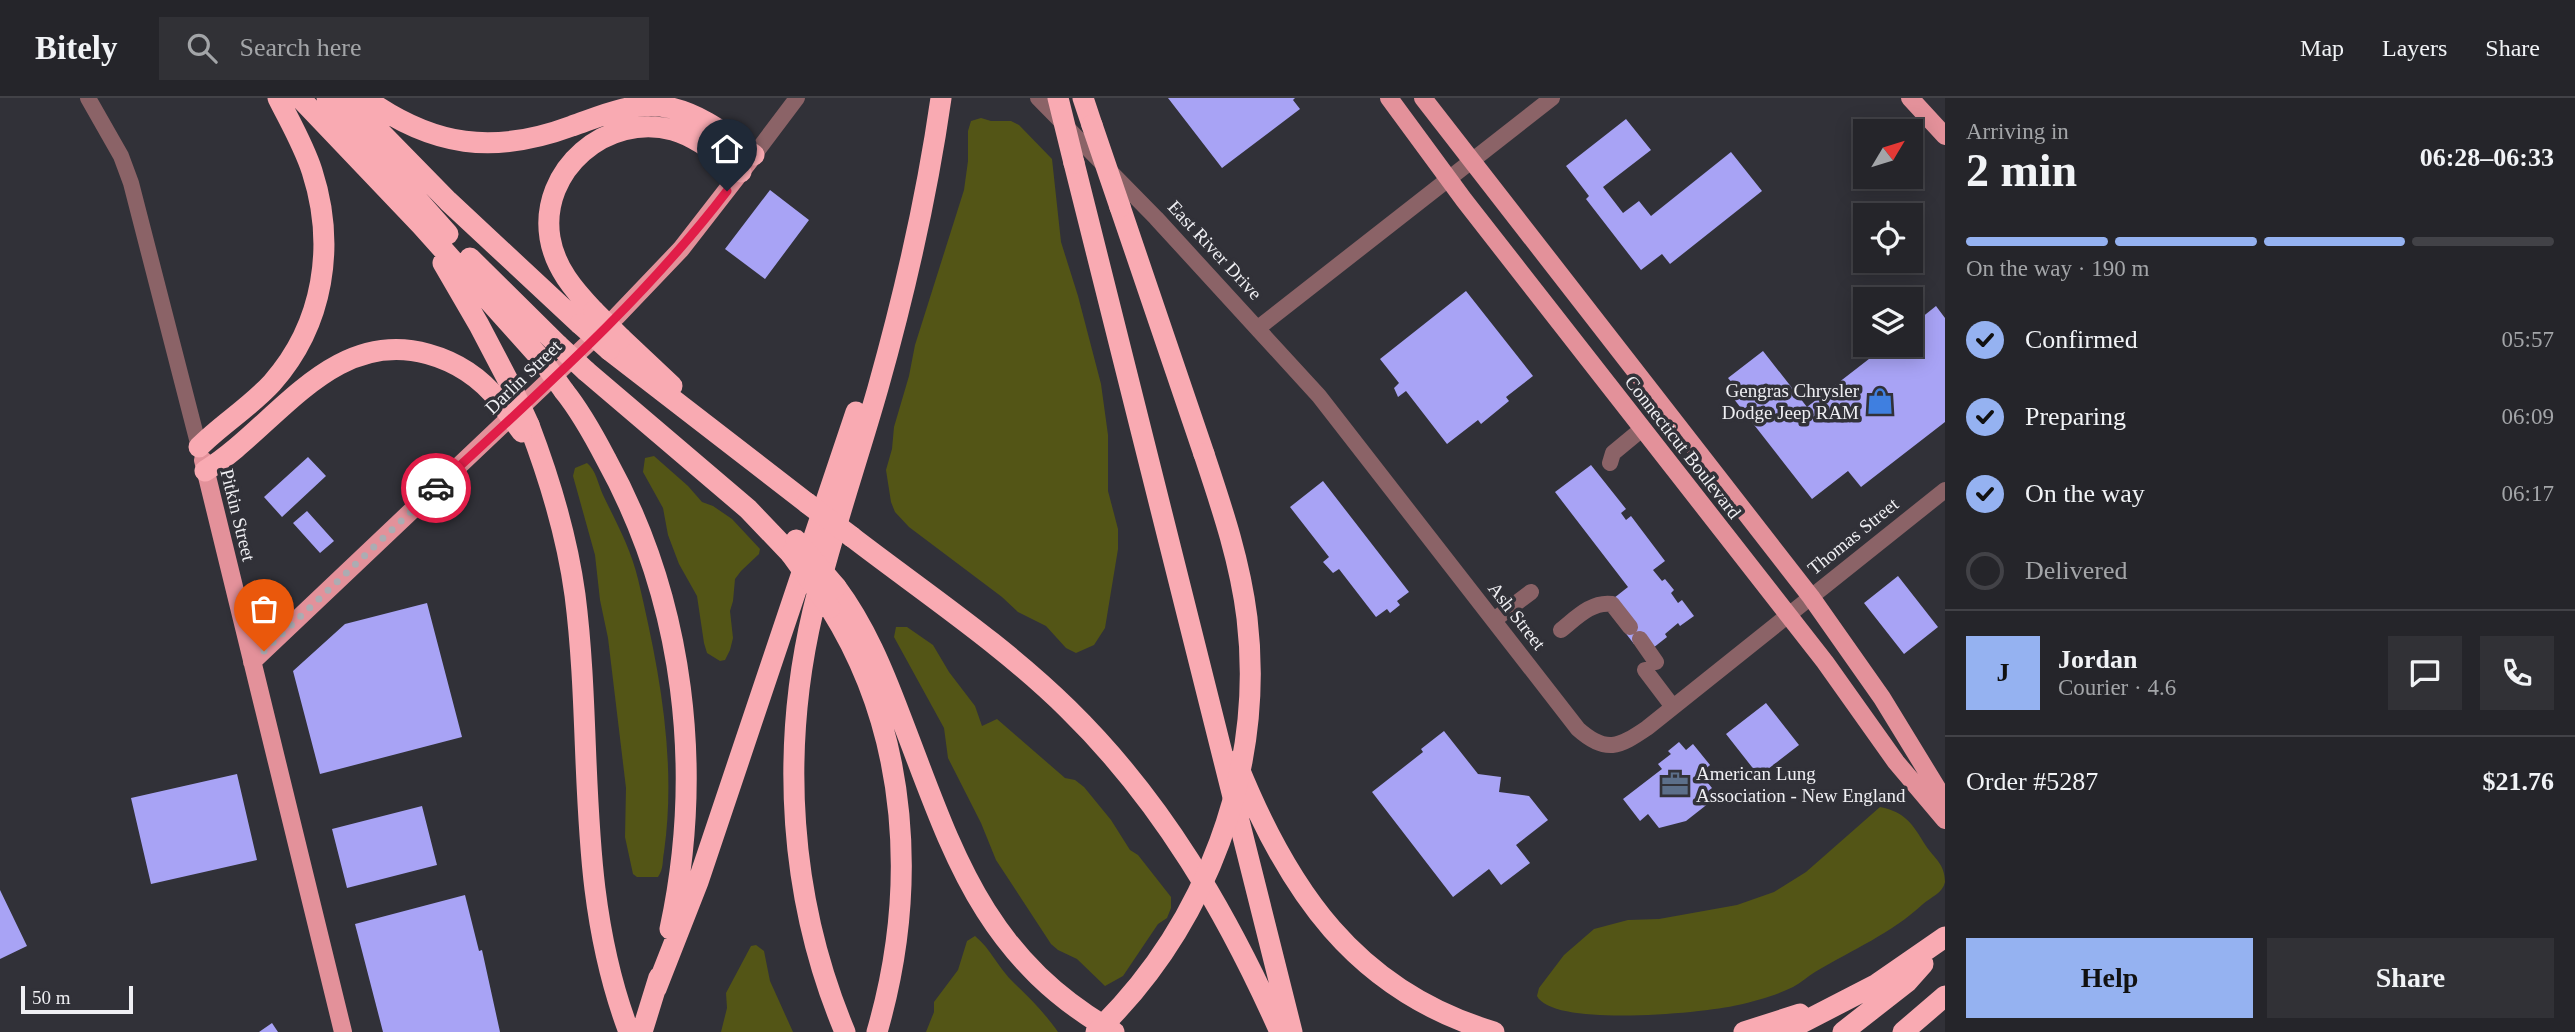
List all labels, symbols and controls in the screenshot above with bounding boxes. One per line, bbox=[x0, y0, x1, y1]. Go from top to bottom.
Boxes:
search box bbox=[159, 17, 649, 80]
icon: search bbox=[183, 29, 221, 67]
text: Bitely bbox=[35, 30, 117, 66]
text: Search here bbox=[239, 33, 361, 62]
text: Map bbox=[2300, 35, 2344, 61]
text: Layers bbox=[2382, 35, 2447, 61]
text: Share bbox=[2485, 35, 2540, 61]
pin bbox=[697, 119, 757, 191]
north arrow bbox=[1853, 119, 1923, 189]
map controls bbox=[1853, 119, 1923, 357]
text: Arriving in bbox=[1966, 119, 2069, 144]
icon: home bbox=[708, 130, 746, 168]
text: 06:28–06:33 bbox=[2420, 143, 2554, 172]
text: 2 min bbox=[1966, 145, 2077, 196]
street label: East River Drive bbox=[1164, 196, 1266, 304]
button: locate bbox=[1853, 203, 1923, 273]
text: On the way · 190 m bbox=[1966, 256, 2149, 281]
button: layers bbox=[1853, 287, 1923, 357]
icon: check bbox=[1966, 321, 2004, 359]
text: Confirmed bbox=[2025, 325, 2138, 354]
text: 05:57 bbox=[2502, 327, 2554, 352]
street label: Darlin Street bbox=[481, 335, 566, 418]
street label: Connecticut Boulevard bbox=[1621, 371, 1746, 523]
place label: Gengras Chrysler Dodge Jeep RAM bbox=[1722, 380, 1860, 423]
shop icon: Gengras Chrysler Dodge Jeep RAM bbox=[1865, 386, 1895, 416]
icon: check bbox=[1966, 398, 2004, 436]
text: Preparing bbox=[2025, 402, 2126, 431]
text: 06:09 bbox=[2502, 404, 2554, 429]
courier bbox=[401, 453, 471, 523]
street label: Pitkin Street bbox=[216, 467, 260, 564]
icon: car bbox=[417, 469, 455, 507]
icon: check bbox=[1966, 475, 2004, 513]
text: On the way bbox=[2025, 479, 2145, 508]
text: 06:17 bbox=[2502, 481, 2554, 506]
street label: Thomas Street bbox=[1804, 493, 1903, 579]
text: Delivered bbox=[2025, 556, 2128, 585]
street label: Ash Street bbox=[1484, 578, 1550, 654]
pin bbox=[234, 579, 294, 651]
icon: bag bbox=[245, 590, 283, 628]
button: chat bbox=[2388, 636, 2462, 710]
button: phone bbox=[2480, 636, 2554, 710]
text: Jordan bbox=[2058, 645, 2137, 674]
text: J bbox=[1997, 658, 2010, 687]
text: Courier · 4.6 bbox=[2058, 675, 2176, 700]
place label: American Lung Association - New England bbox=[1696, 763, 1906, 806]
text: Order #5287 bbox=[1966, 767, 2098, 796]
text: $21.76 bbox=[2483, 767, 2554, 796]
office icon: American Lung Association - New England bbox=[1660, 769, 1690, 799]
button: Help bbox=[1966, 938, 2253, 1018]
button: Share bbox=[2267, 938, 2554, 1018]
scale bar bbox=[21, 983, 133, 1015]
text: 50 m bbox=[32, 987, 71, 1008]

